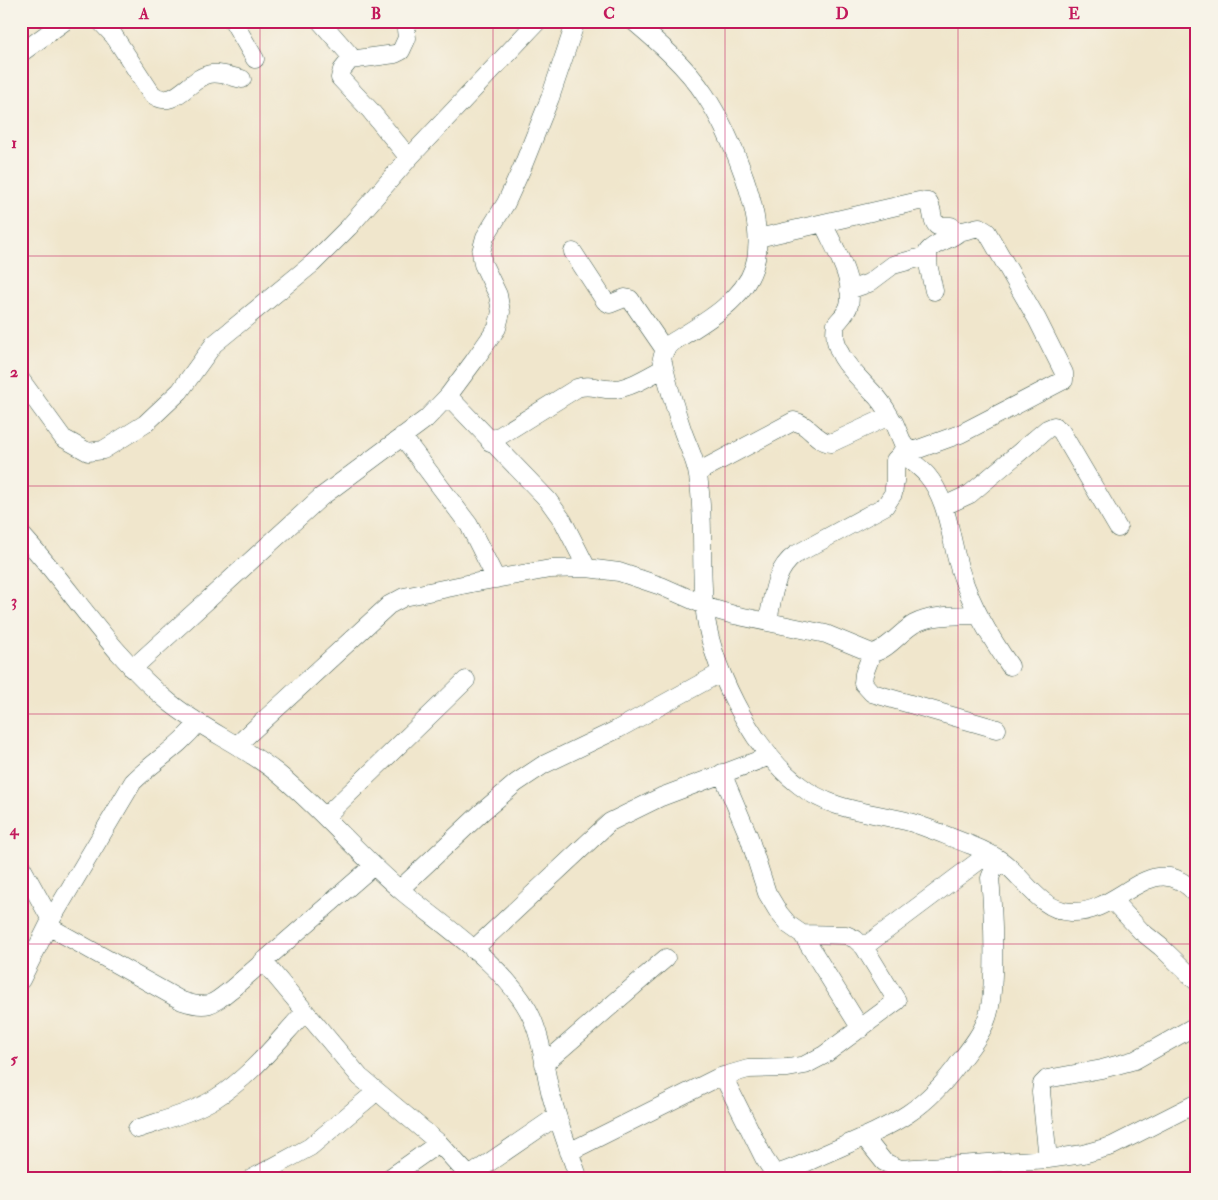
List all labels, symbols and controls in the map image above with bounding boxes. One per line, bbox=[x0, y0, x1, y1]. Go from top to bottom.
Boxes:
text: A bbox=[138, 4, 150, 24]
text: B bbox=[371, 4, 381, 24]
text: C bbox=[603, 4, 615, 24]
text: D bbox=[835, 4, 849, 24]
text: E bbox=[1068, 4, 1080, 24]
text: 1 bbox=[11, 133, 17, 153]
text: 2 bbox=[10, 362, 18, 382]
text: 3 bbox=[11, 591, 17, 611]
text: 4 bbox=[9, 820, 20, 840]
text: 5 bbox=[10, 1049, 18, 1069]

